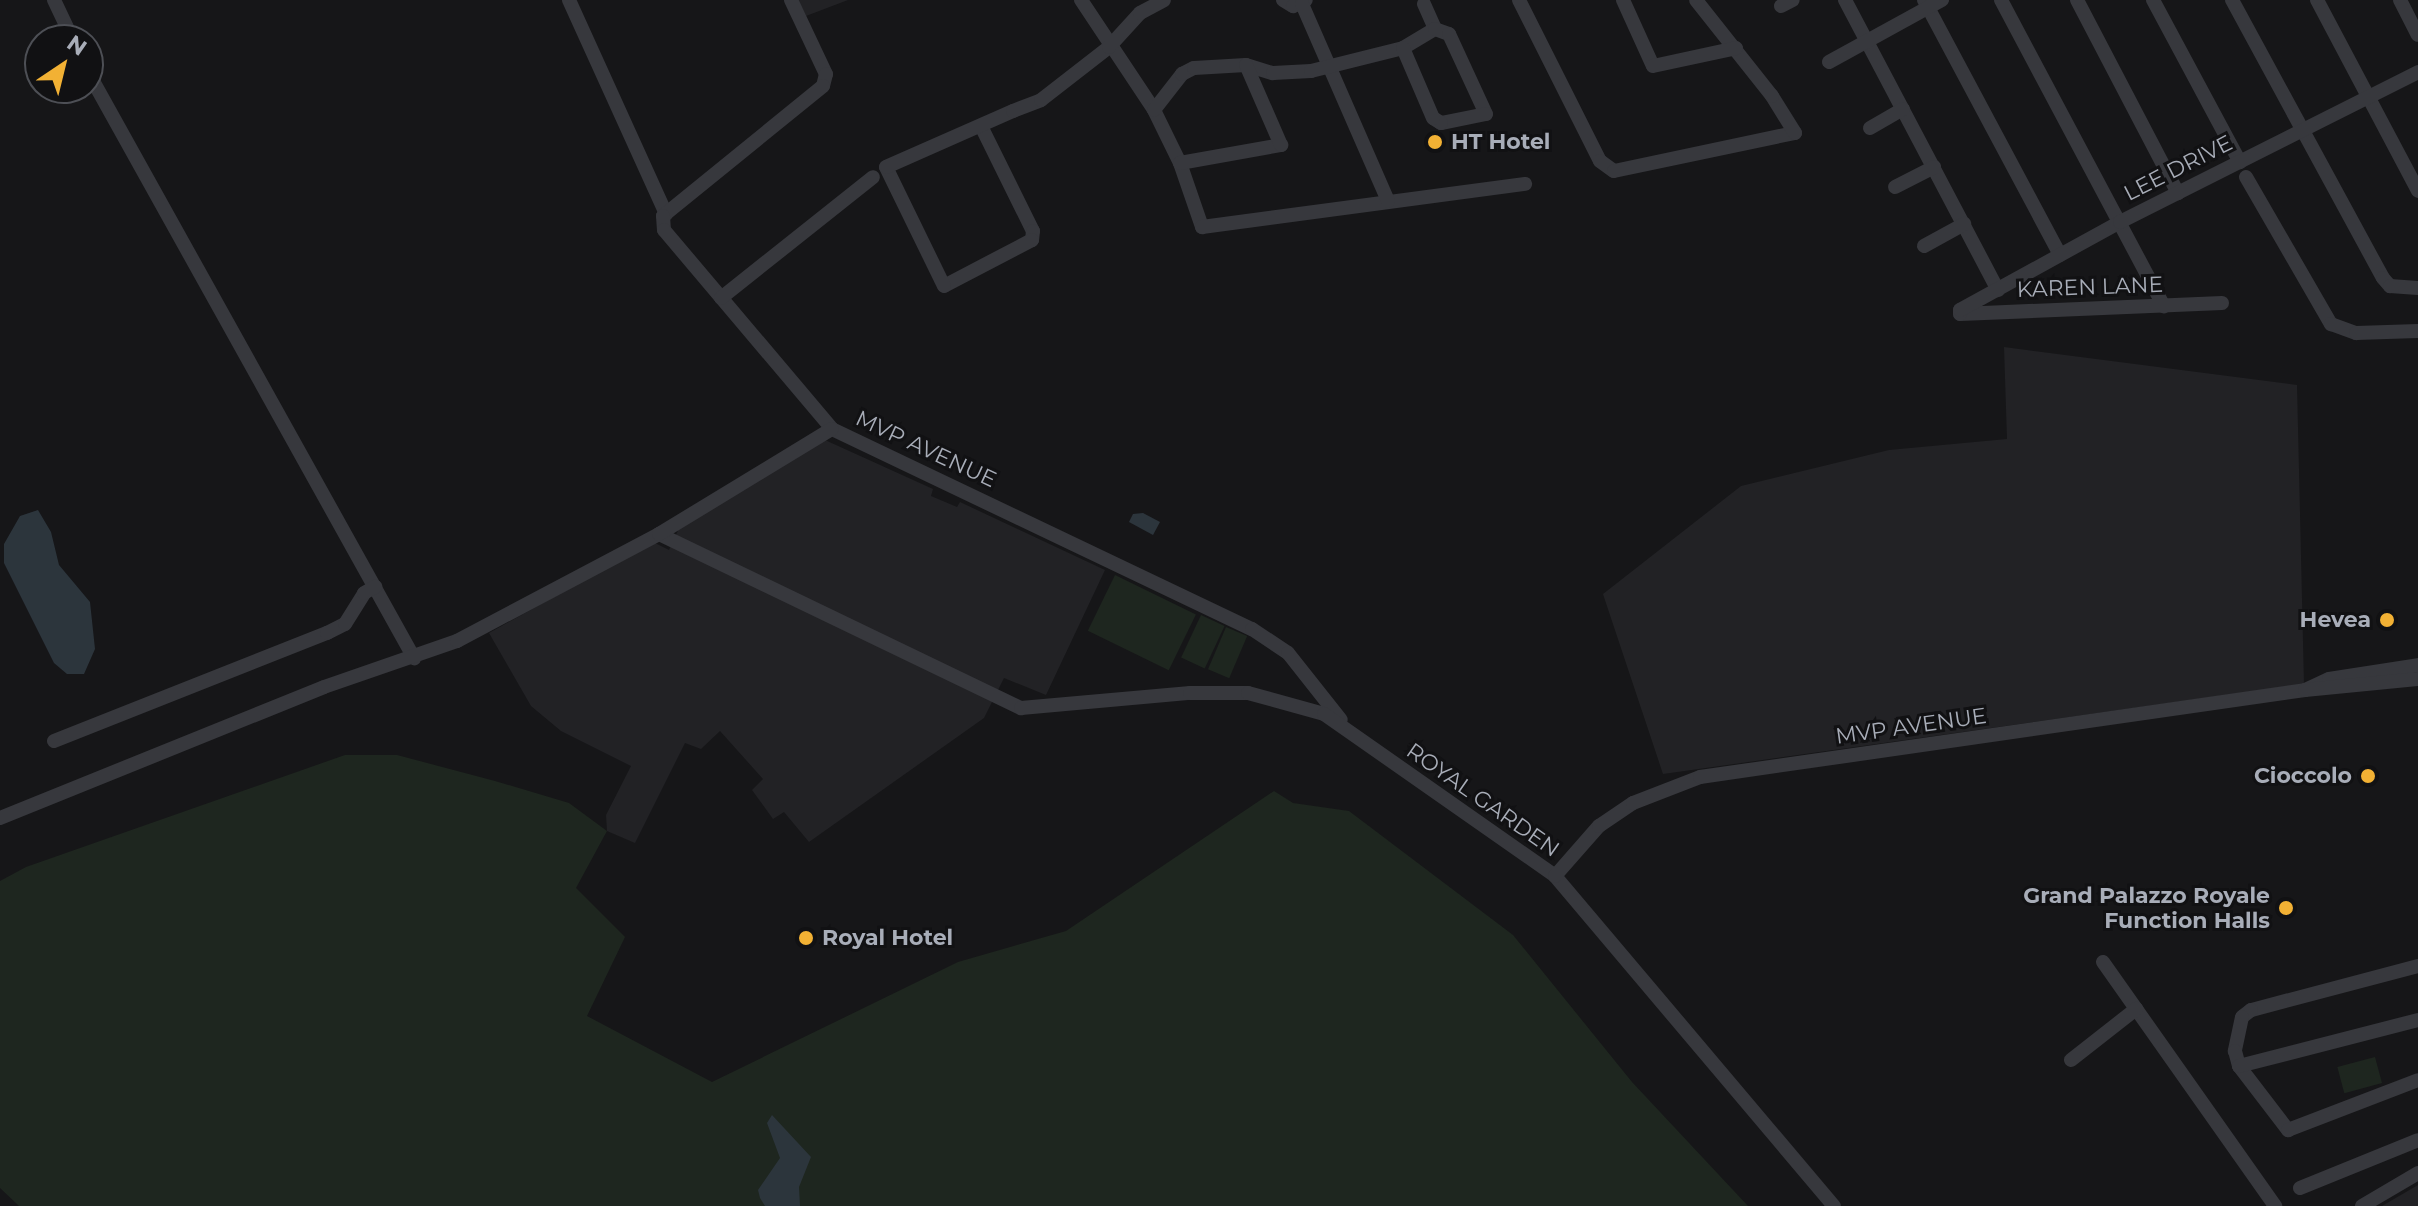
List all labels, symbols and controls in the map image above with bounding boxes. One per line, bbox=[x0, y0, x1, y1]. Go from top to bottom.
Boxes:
north arrow bbox=[24, 24, 104, 104]
text: N bbox=[62, 29, 92, 62]
place label: HT Hotel bbox=[1451, 129, 1550, 155]
street label: LEE DRIVE bbox=[2119, 129, 2237, 207]
marker: HT Hotel bbox=[1426, 133, 1444, 151]
street label: KAREN LANE bbox=[2016, 271, 2164, 303]
street label: MVP AVENUE bbox=[852, 405, 1000, 493]
place label: Hevea bbox=[2300, 607, 2371, 633]
marker: Hevea bbox=[2378, 611, 2396, 629]
street label: MVP AVENUE bbox=[1834, 702, 1988, 750]
street label: ROYAL GARDEN bbox=[1401, 737, 1565, 863]
place label: Cioccolo bbox=[2254, 763, 2352, 789]
marker: Cioccolo bbox=[2359, 767, 2377, 785]
place label: Grand Palazzo Royale Function Halls bbox=[2023, 882, 2270, 934]
marker: Grand Palazzo Royale Function Halls bbox=[2277, 899, 2295, 917]
place label: Royal Hotel bbox=[822, 925, 953, 951]
marker: Royal Hotel bbox=[797, 929, 815, 947]

